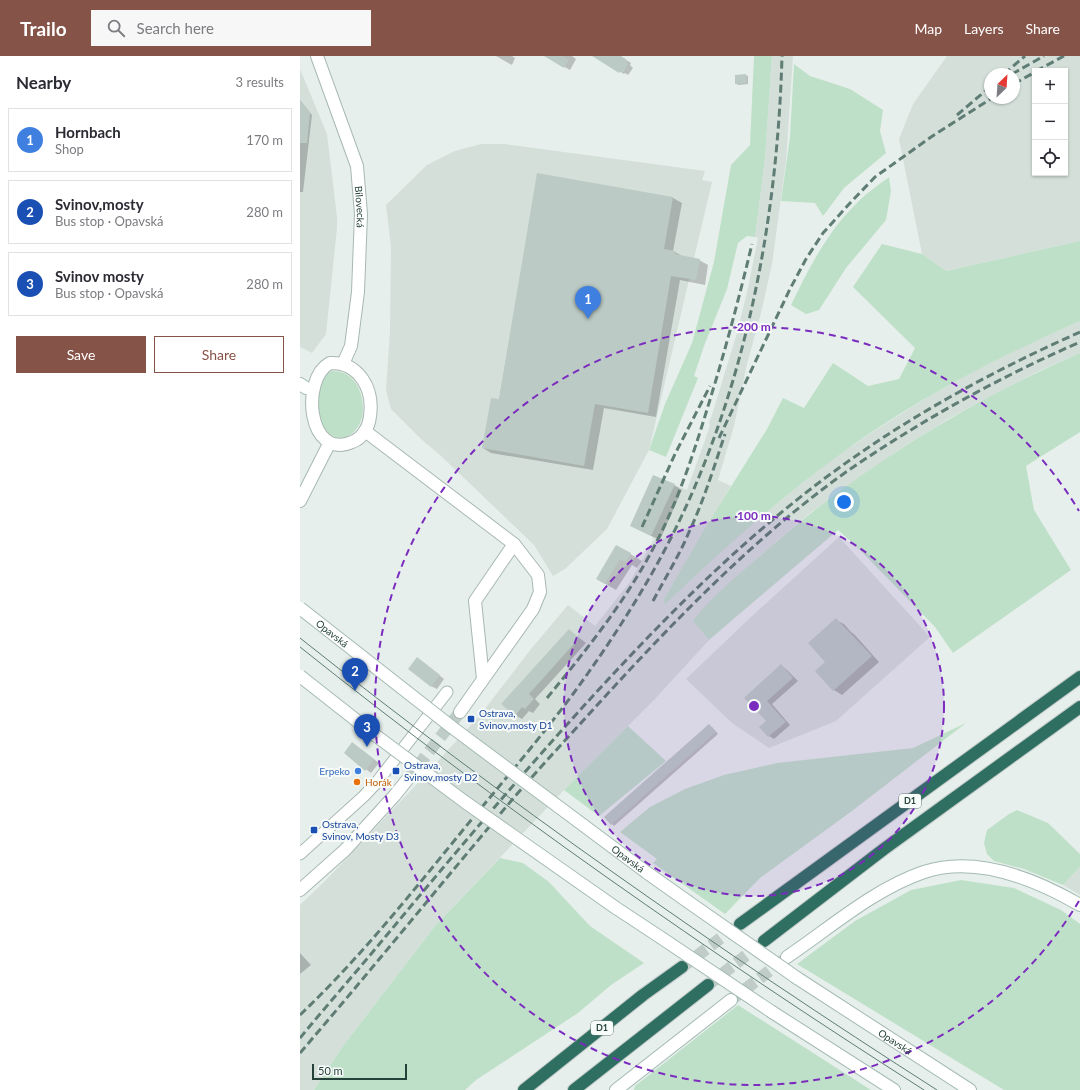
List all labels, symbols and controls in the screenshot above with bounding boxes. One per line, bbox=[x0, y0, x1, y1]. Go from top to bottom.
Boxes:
search box bbox=[91, 10, 371, 46]
text: Trailo bbox=[20, 17, 67, 40]
icon: search bbox=[105, 17, 127, 39]
text: Search here bbox=[137, 19, 214, 37]
text: Map bbox=[914, 20, 942, 37]
text: Layers bbox=[964, 20, 1004, 37]
text: Share bbox=[1026, 20, 1060, 37]
north arrow bbox=[984, 68, 1020, 104]
map controls bbox=[1032, 68, 1068, 176]
button: + bbox=[1032, 68, 1068, 104]
text: Nearby bbox=[16, 72, 71, 93]
text: 3 results bbox=[236, 74, 284, 90]
button: − bbox=[1032, 104, 1068, 140]
text: Hornbach bbox=[55, 123, 121, 141]
text: 1 bbox=[26, 132, 34, 148]
text: 170 m bbox=[246, 132, 283, 148]
button: locate bbox=[1032, 140, 1068, 176]
text: Shop bbox=[55, 141, 84, 157]
street label: Bílovecká bbox=[353, 185, 367, 228]
text: Svinov,mosty bbox=[55, 195, 144, 213]
text: 2 bbox=[26, 204, 34, 220]
text: 280 m bbox=[246, 204, 283, 220]
text: Bus stop · Opavská bbox=[55, 213, 164, 229]
text: Svinov mosty bbox=[55, 267, 144, 285]
text: 3 bbox=[26, 276, 34, 292]
text: 280 m bbox=[246, 276, 283, 292]
text: Bus stop · Opavská bbox=[55, 285, 164, 301]
pin: 1 bbox=[575, 286, 601, 319]
text: 200 m bbox=[737, 319, 771, 334]
button: Save bbox=[16, 336, 146, 373]
button: Share bbox=[154, 336, 284, 373]
your location bbox=[834, 492, 854, 512]
text: 100 m bbox=[737, 508, 771, 523]
street label: Opavská bbox=[314, 617, 351, 650]
pin: 2 bbox=[342, 658, 368, 691]
centre of rings bbox=[747, 699, 761, 713]
place label: Ostrava, Svinov,mosty D1 bbox=[479, 707, 553, 731]
pin: 3 bbox=[354, 714, 380, 747]
marker: Ostrava, Svinov,mosty D1 bbox=[466, 714, 476, 724]
place label: Ostrava, Svinov,mosty D2 bbox=[404, 759, 478, 783]
place label: Erpeko bbox=[319, 765, 350, 777]
marker: Erpeko bbox=[353, 766, 363, 776]
marker: Ostrava, Svinov,mosty D2 bbox=[391, 766, 401, 776]
place label: Horák bbox=[365, 776, 393, 788]
marker: Horák bbox=[352, 777, 362, 787]
road number: D1 bbox=[899, 794, 921, 808]
place label: Ostrava, Svinov, Mosty D3 bbox=[322, 818, 399, 842]
marker: Ostrava, Svinov, Mosty D3 bbox=[309, 825, 319, 835]
street label: Opavská bbox=[609, 843, 647, 875]
road number: D1 bbox=[591, 1021, 613, 1035]
street label: Opavská bbox=[876, 1026, 914, 1057]
scale bar bbox=[312, 1062, 407, 1081]
text: 50 m bbox=[318, 1064, 343, 1077]

